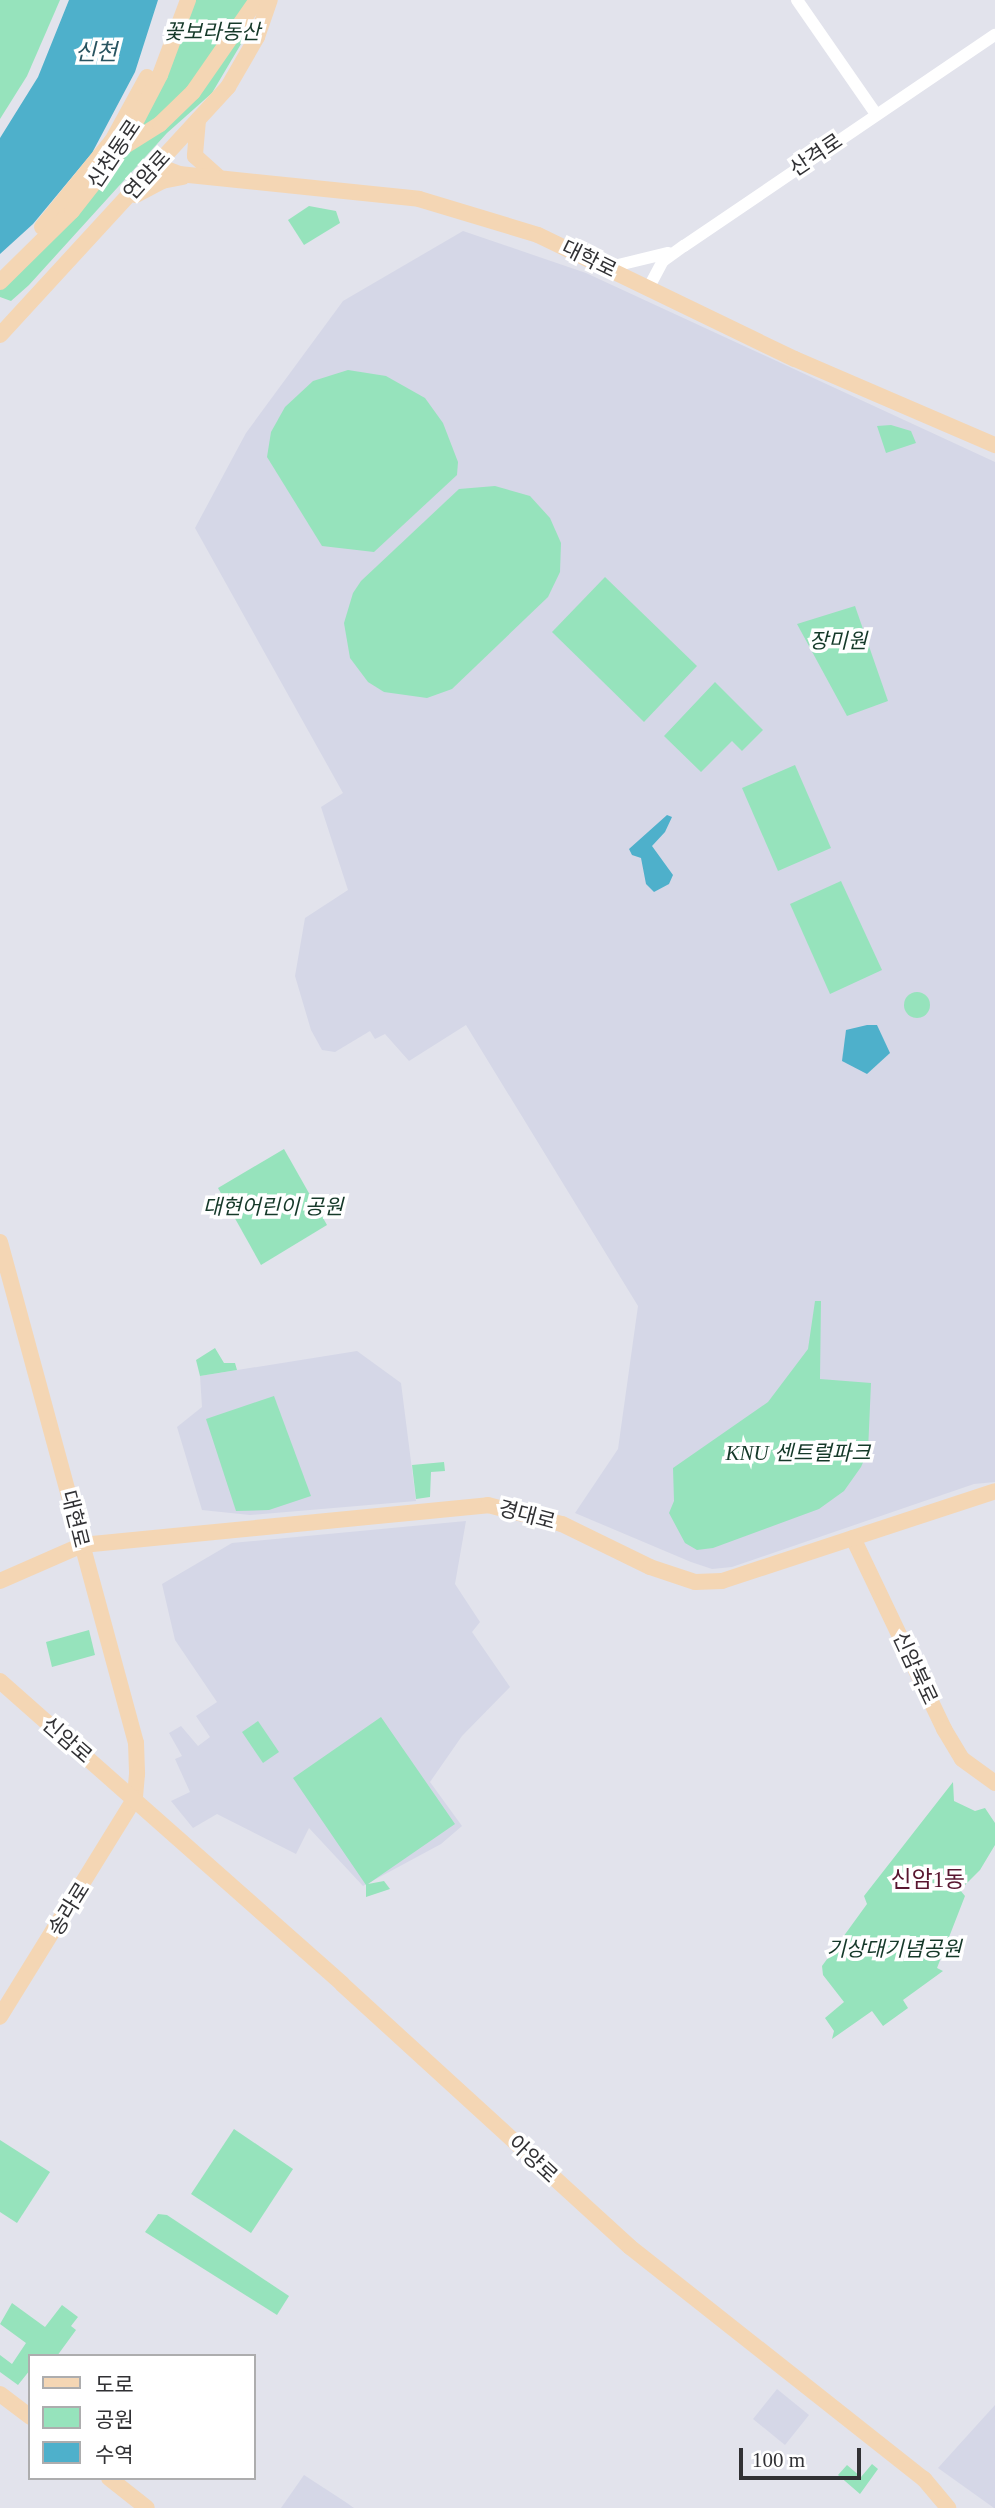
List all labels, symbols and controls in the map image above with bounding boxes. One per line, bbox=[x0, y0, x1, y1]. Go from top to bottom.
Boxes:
park label: 꽃보라동산 bbox=[164, 19, 260, 45]
water label: 신천 bbox=[75, 39, 117, 67]
street label: 신천동로 bbox=[82, 115, 146, 193]
street label: 산격로 bbox=[785, 128, 847, 182]
street label: 연암로 bbox=[118, 145, 176, 205]
street label: 대학로 bbox=[557, 235, 621, 283]
park label: 장미원 bbox=[809, 628, 867, 654]
park label: 대현어린이 공원 bbox=[203, 1194, 343, 1220]
park label: KNU 센트럴파크 bbox=[725, 1440, 871, 1466]
street label: 대현로 bbox=[56, 1488, 94, 1550]
street label: 경대로 bbox=[496, 1495, 558, 1535]
street label: 신암북로 bbox=[887, 1628, 943, 1708]
street label: 신암로 bbox=[37, 1711, 97, 1769]
district label: 신암1동 bbox=[891, 1866, 965, 1894]
street label: 송라로 bbox=[43, 1878, 95, 1940]
park label: 기상대기념공원 bbox=[826, 1936, 962, 1962]
street label: 아양로 bbox=[503, 2130, 563, 2188]
legend bbox=[28, 2354, 256, 2480]
text: 도로 bbox=[95, 2373, 134, 2397]
text: 공원 bbox=[95, 2408, 134, 2432]
scale bar bbox=[743, 2434, 866, 2478]
text: 수역 bbox=[95, 2443, 134, 2467]
text: 100 m bbox=[752, 2448, 805, 2472]

